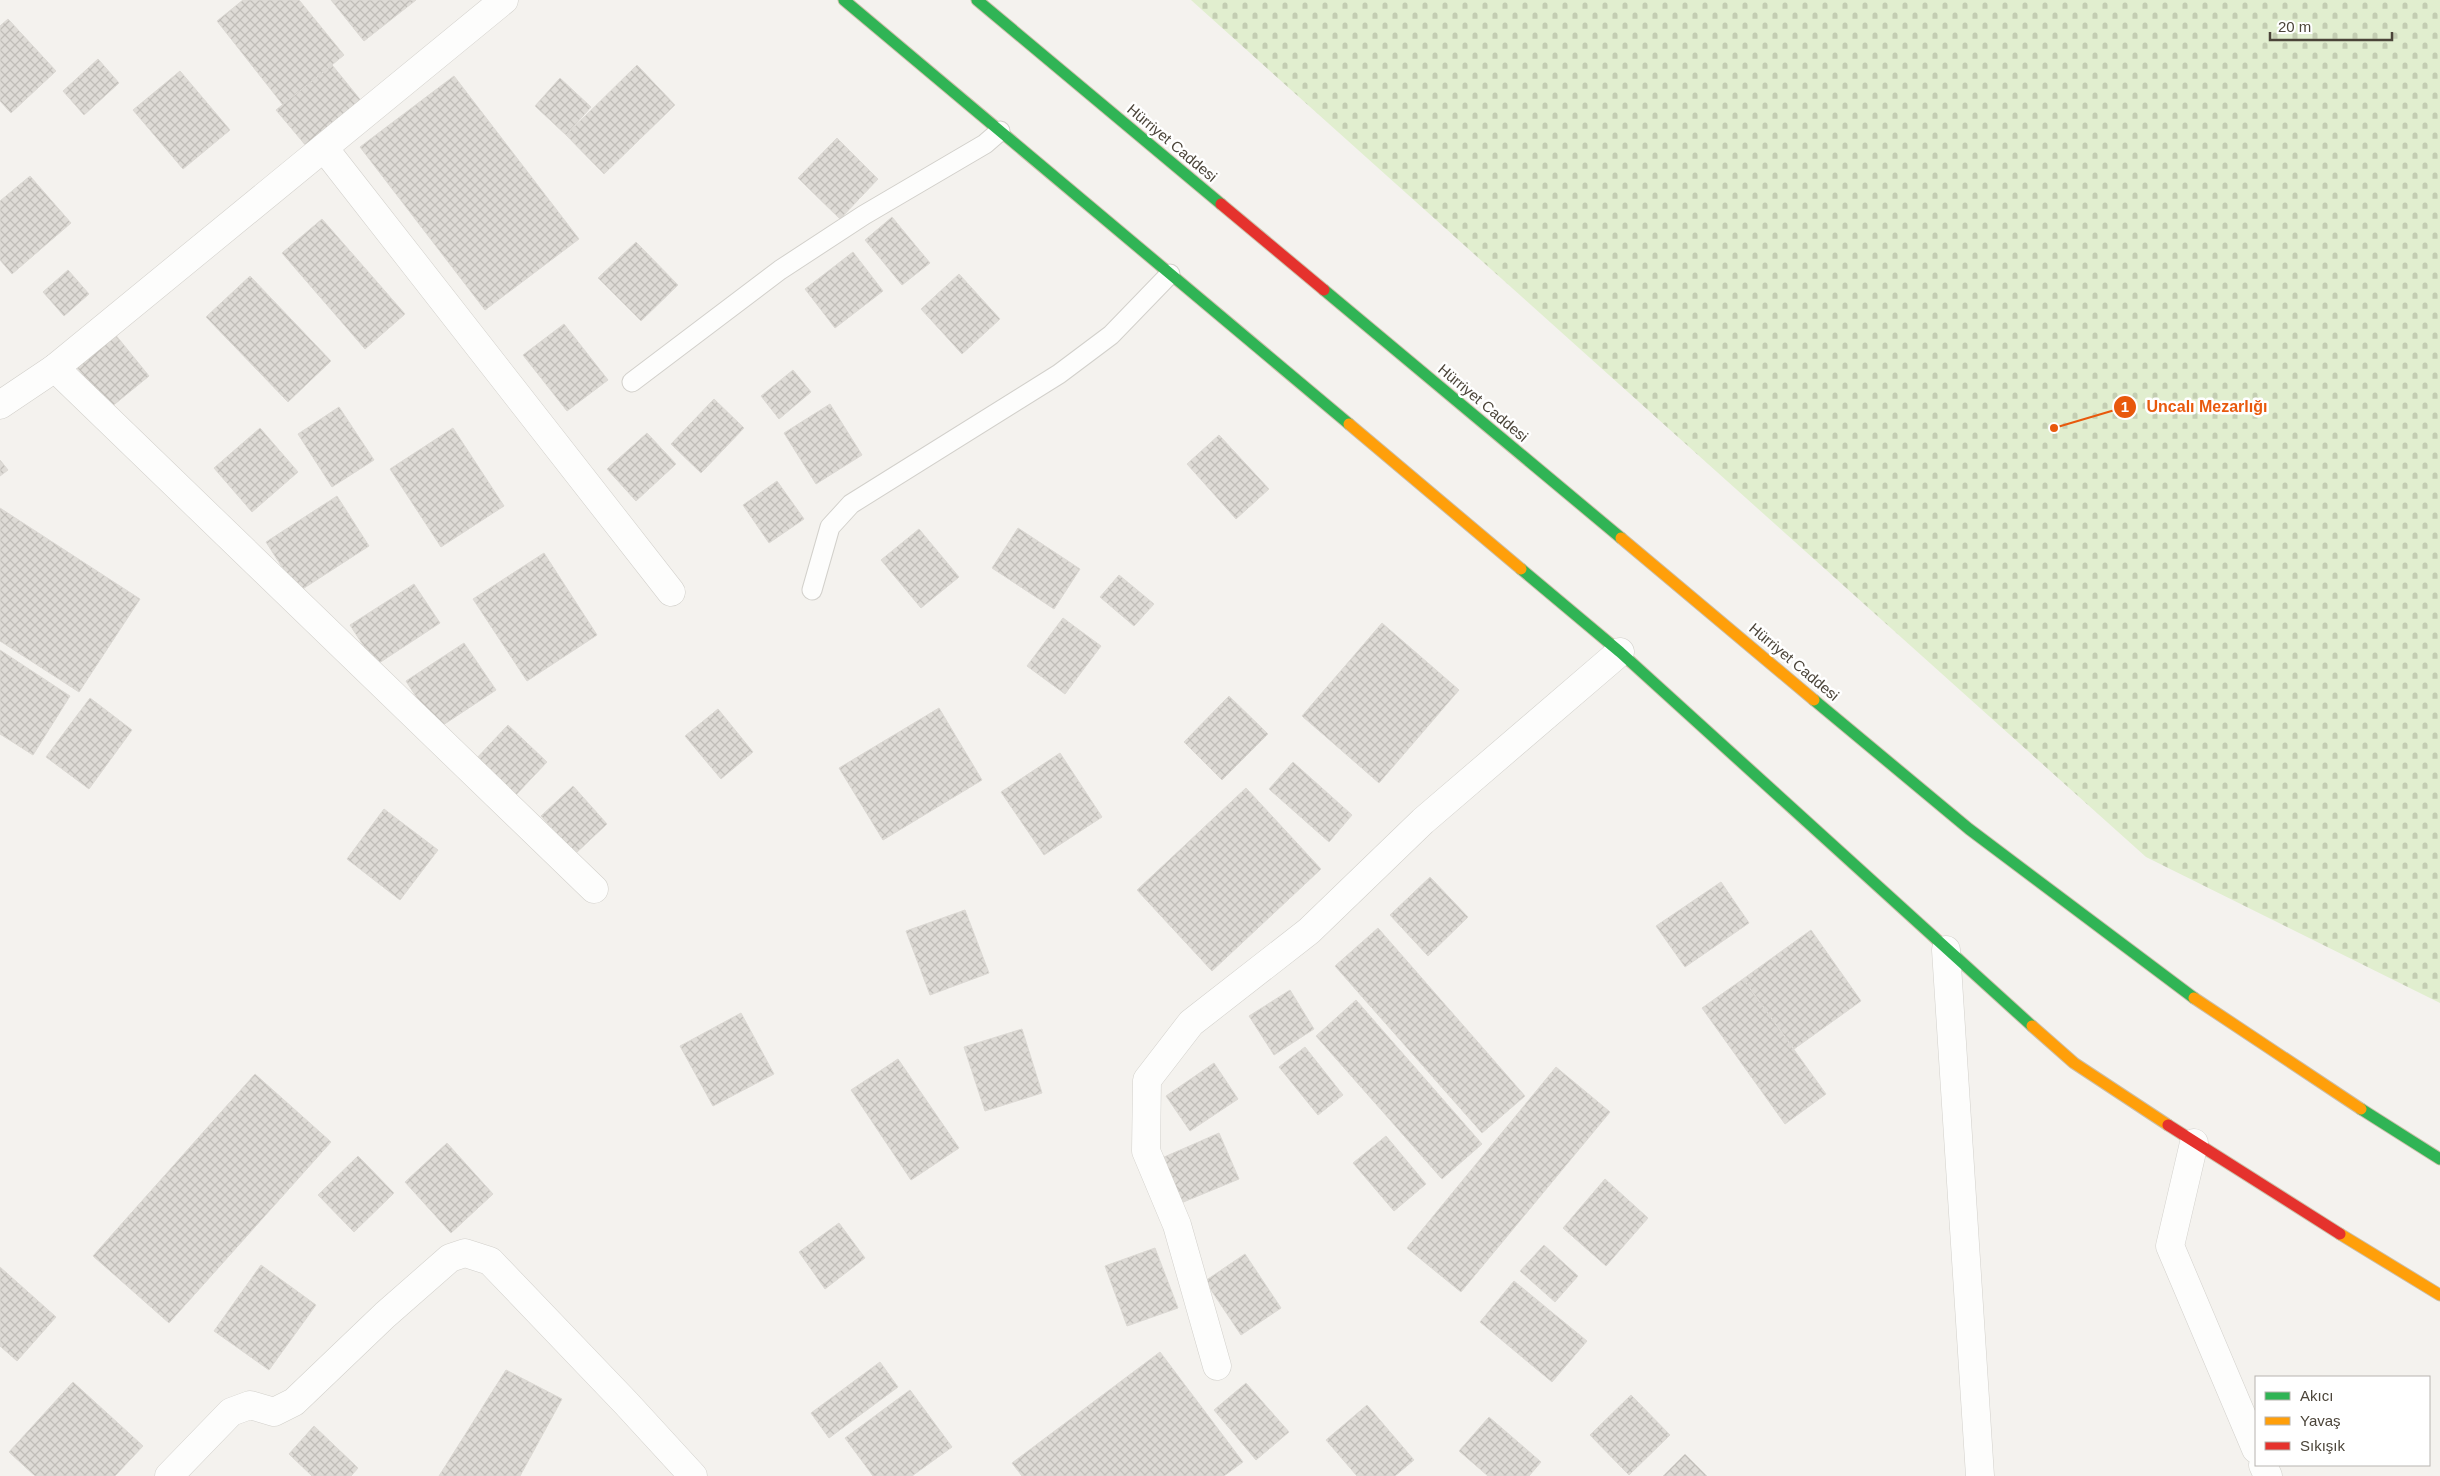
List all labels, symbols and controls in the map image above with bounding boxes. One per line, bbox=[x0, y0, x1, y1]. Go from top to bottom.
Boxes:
scale bar bbox=[2270, 10, 2392, 42]
text: 20 m bbox=[2278, 18, 2311, 35]
street label: Hürriyet Caddesi bbox=[1124, 100, 1221, 185]
street label: Hürriyet Caddesi bbox=[1435, 360, 1532, 445]
callout: Uncalı Mezarlığı bbox=[2112, 391, 2278, 422]
text: 1 bbox=[2121, 398, 2129, 415]
text: Uncalı Mezarlığı bbox=[2147, 398, 2267, 415]
street label: Hürriyet Caddesi bbox=[1746, 619, 1843, 704]
legend bbox=[2255, 1376, 2430, 1466]
text: Akıcı bbox=[2300, 1387, 2333, 1404]
text: Yavaş bbox=[2300, 1412, 2341, 1429]
text: Sıkışık bbox=[2300, 1437, 2346, 1454]

